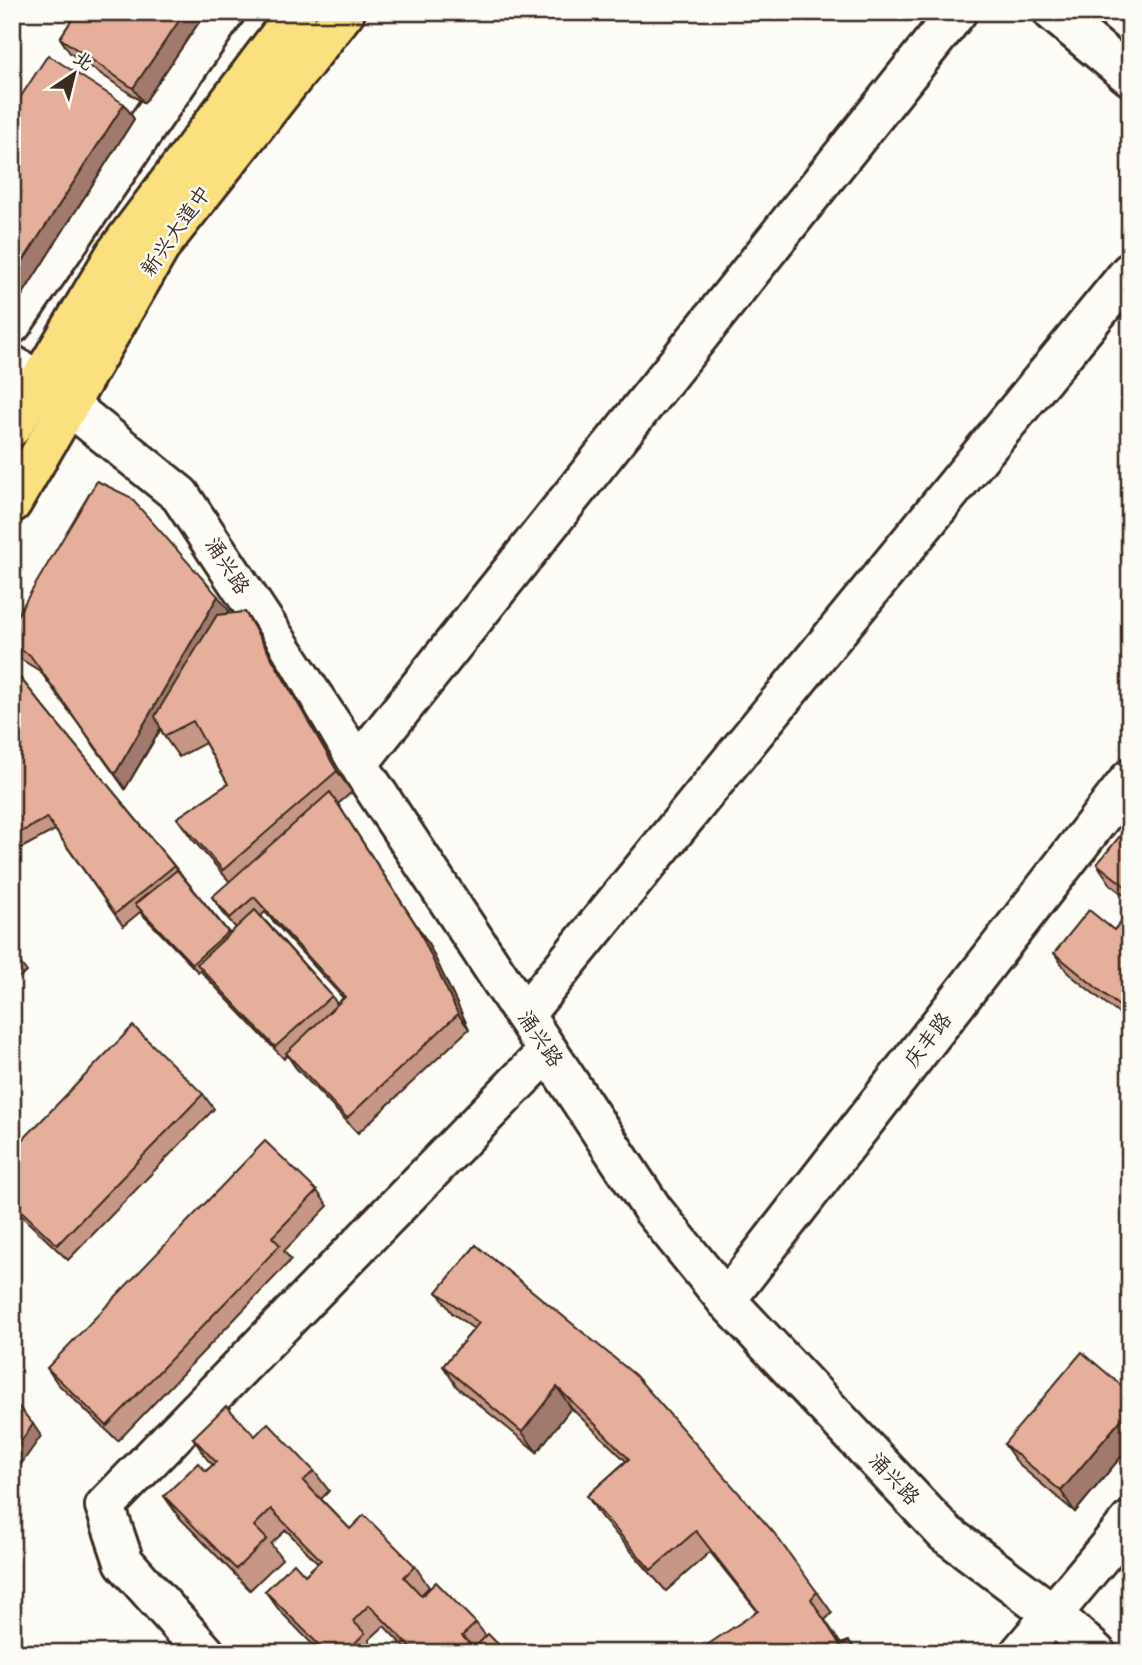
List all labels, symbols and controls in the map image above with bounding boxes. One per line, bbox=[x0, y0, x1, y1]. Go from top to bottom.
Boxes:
north arrow bbox=[38, 38, 108, 108]
text: 北 bbox=[69, 46, 98, 76]
street label: 新兴大道中 bbox=[135, 180, 217, 282]
street label: 涌兴路 bbox=[199, 532, 255, 600]
street label: 涌兴路 bbox=[511, 1005, 569, 1073]
street label: 庆丰路 bbox=[898, 1007, 958, 1073]
street label: 涌兴路 bbox=[863, 1447, 925, 1511]

